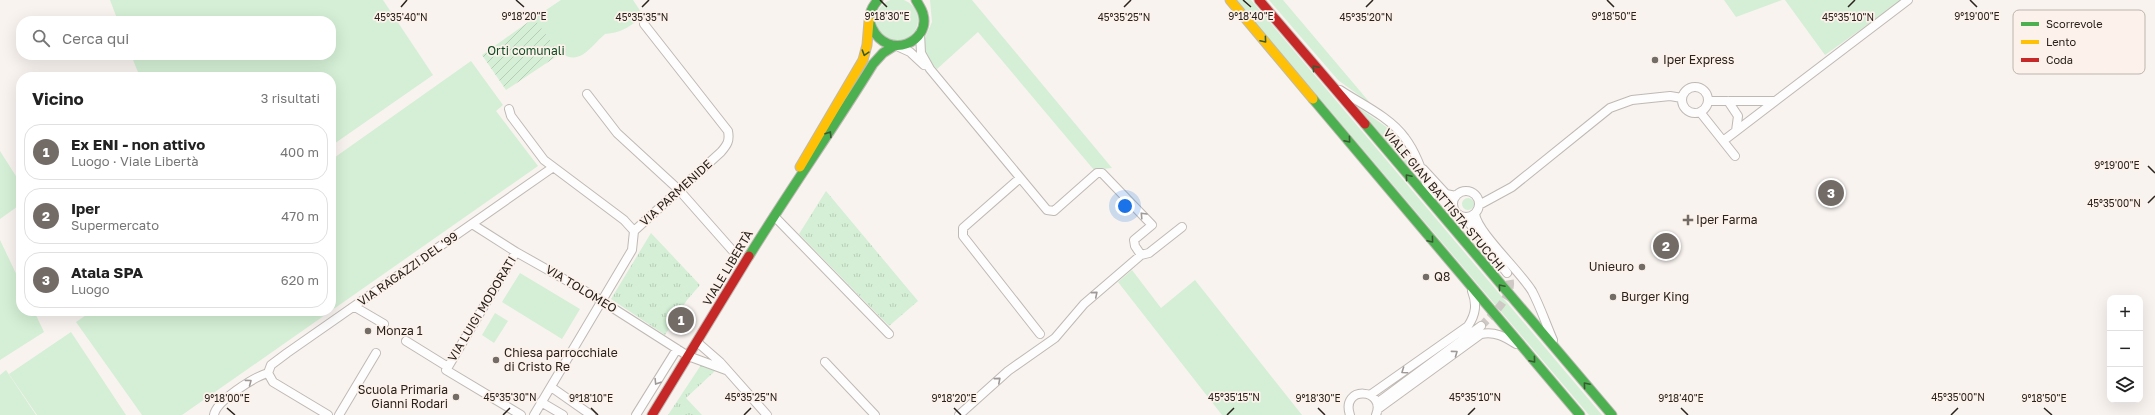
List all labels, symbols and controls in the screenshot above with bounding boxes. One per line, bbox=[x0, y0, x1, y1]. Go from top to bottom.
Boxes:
text: 9°18'20"E bbox=[501, 10, 547, 22]
text: 9°18'30"E bbox=[864, 10, 910, 22]
text: 9°18'40"E bbox=[1228, 10, 1274, 22]
text: 9°18'50"E bbox=[1591, 10, 1637, 22]
text: 9°19'00"E bbox=[1954, 10, 2000, 22]
legend bbox=[2013, 10, 2145, 74]
text: 45°35'40"N bbox=[374, 11, 428, 23]
text: 45°35'35"N bbox=[616, 11, 668, 23]
text: 45°35'25"N bbox=[1098, 11, 1150, 23]
text: 45°35'20"N bbox=[1339, 11, 1393, 23]
text: 45°35'10"N bbox=[1822, 11, 1874, 23]
search box bbox=[16, 16, 336, 60]
text: Scorrevole bbox=[2046, 17, 2103, 30]
icon: search bbox=[30, 27, 52, 49]
text: Cerca qui bbox=[62, 29, 129, 47]
text: Lento bbox=[2046, 35, 2077, 48]
one-way arrow bbox=[1259, 36, 1266, 43]
park label: Orti comunali bbox=[487, 43, 565, 58]
one-way arrow bbox=[861, 50, 870, 57]
place label: Iper Express bbox=[1663, 52, 1734, 67]
text: Coda bbox=[2046, 53, 2073, 66]
marker: Iper Express bbox=[1650, 55, 1660, 65]
one-way arrow bbox=[1312, 65, 1319, 72]
text: Vicino bbox=[32, 88, 84, 109]
text: 3 risultati bbox=[261, 90, 320, 106]
street label: VIALE GIAN BATTISTA STUCCHI bbox=[1380, 125, 1508, 274]
one-way arrow bbox=[825, 131, 832, 138]
text: Ex ENI - non attivo bbox=[71, 135, 205, 153]
one-way arrow bbox=[1343, 135, 1350, 143]
text: 1 bbox=[43, 144, 49, 160]
text: 400 m bbox=[280, 144, 319, 160]
text: Luogo · Viale Libertà bbox=[71, 153, 199, 169]
street label: VIA PARMENIDE bbox=[636, 156, 715, 229]
text: 9°19'00"E bbox=[2094, 159, 2140, 171]
one-way arrow bbox=[1406, 175, 1413, 182]
pin: 3 bbox=[1818, 178, 1844, 208]
your location bbox=[1115, 196, 1135, 216]
text: 45°35'00"N bbox=[2087, 197, 2141, 209]
text: Iper bbox=[71, 199, 100, 217]
text: 2 bbox=[42, 208, 50, 224]
text: 470 m bbox=[281, 208, 319, 224]
place label: Iper Farma bbox=[1696, 212, 1758, 227]
one-way arrow bbox=[1141, 213, 1148, 220]
marker: Iper Farma bbox=[1683, 215, 1693, 225]
text: Supermercato bbox=[71, 217, 159, 233]
street label: VIALE LIBERTÀ bbox=[699, 227, 756, 308]
street label: VIA RAGAZZI DEL '99 bbox=[355, 228, 461, 309]
pin: 2 bbox=[1653, 231, 1679, 261]
one-way arrow bbox=[1426, 235, 1433, 242]
street label: VIA LUIGI MODORATI bbox=[444, 253, 519, 364]
place label: Unieuro bbox=[1589, 259, 1634, 274]
street label: VIA TOLOMEO bbox=[543, 261, 620, 316]
marker: Unieuro bbox=[1637, 262, 1647, 272]
text: Atala SPA bbox=[71, 263, 143, 281]
place label: Q8 bbox=[1434, 269, 1450, 284]
text: 3 bbox=[42, 272, 50, 288]
text: 620 m bbox=[281, 272, 319, 288]
marker: Q8 bbox=[1421, 272, 1431, 282]
text: Luogo bbox=[71, 281, 110, 297]
one-way arrow bbox=[1499, 284, 1506, 291]
place label: Burger King bbox=[1621, 289, 1689, 304]
one-way arrow bbox=[1090, 292, 1098, 299]
marker: Burger King bbox=[1608, 292, 1618, 302]
map controls bbox=[2107, 295, 2143, 403]
button: + bbox=[2107, 295, 2143, 331]
pin: 1 bbox=[668, 305, 694, 335]
place label: Monza 1 bbox=[376, 323, 423, 338]
marker: Monza 1 bbox=[363, 326, 373, 336]
button: − bbox=[2107, 331, 2143, 367]
place label: Chiesa parrocchiale di Cristo Re bbox=[504, 345, 618, 374]
one-way arrow bbox=[1450, 351, 1457, 358]
marker: Chiesa parrocchiale di Cristo Re bbox=[491, 355, 501, 365]
one-way arrow bbox=[1528, 356, 1535, 363]
one-way arrow bbox=[1401, 366, 1408, 374]
button: layers bbox=[2107, 367, 2143, 403]
one-way arrow bbox=[654, 378, 661, 385]
one-way arrow bbox=[994, 378, 1001, 385]
one-way arrow bbox=[245, 379, 252, 387]
place label: Scuola Primaria Gianni Rodari bbox=[358, 382, 448, 411]
one-way arrow bbox=[1584, 383, 1591, 390]
text: 45°35'30"N bbox=[483, 391, 537, 403]
text: 45°35'25"N bbox=[725, 391, 777, 403]
text: 45°35'15"N bbox=[1208, 391, 1260, 403]
text: 45°35'10"N bbox=[1449, 391, 1501, 403]
text: 45°35'00"N bbox=[1931, 391, 1985, 403]
text: 9°18'00"E bbox=[204, 392, 250, 404]
marker: Scuola Primaria Gianni Rodari bbox=[451, 392, 461, 402]
text: 9°18'10"E bbox=[569, 392, 613, 404]
text: 9°18'20"E bbox=[931, 392, 977, 404]
text: 9°18'30"E bbox=[1295, 392, 1341, 404]
text: 9°18'40"E bbox=[1658, 392, 1704, 404]
text: 9°18'50"E bbox=[2021, 392, 2067, 404]

